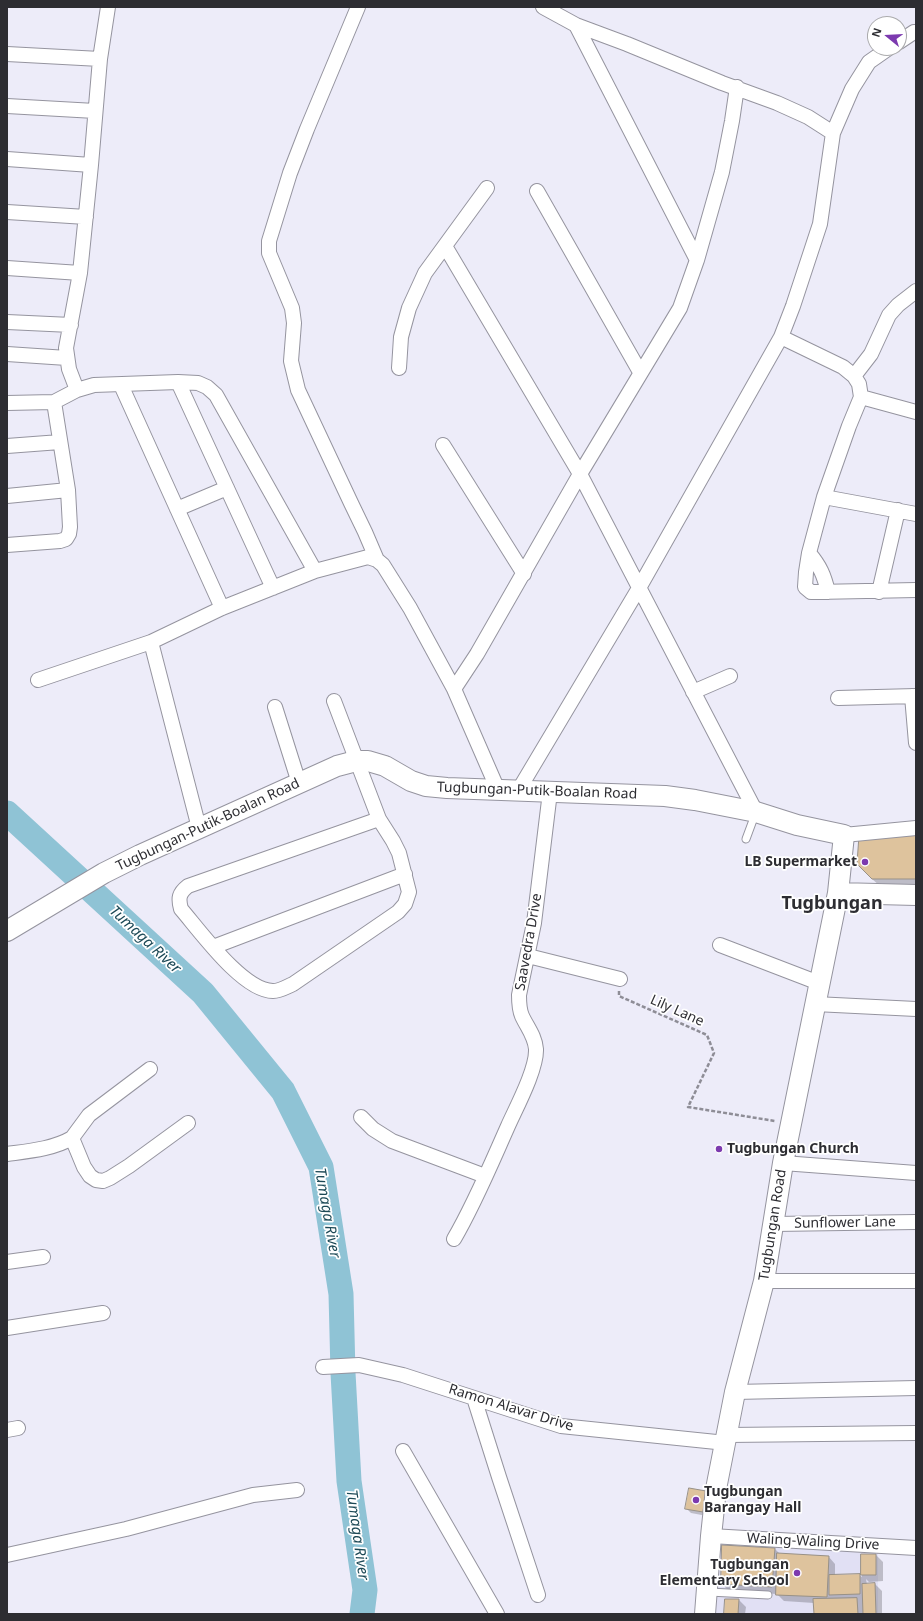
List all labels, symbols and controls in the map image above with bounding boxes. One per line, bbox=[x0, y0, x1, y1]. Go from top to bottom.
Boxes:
north arrow bbox=[867, 16, 907, 56]
text: N bbox=[868, 26, 885, 39]
street label: Tugbungan-Putik-Boalan Road bbox=[114, 775, 302, 875]
street label: Tugbungan-Putik-Boalan Road bbox=[437, 779, 637, 803]
place label: LB Supermarket bbox=[745, 854, 857, 870]
marker: LB Supermarket bbox=[860, 857, 870, 867]
street label: Saavedra Drive bbox=[512, 892, 546, 992]
district label: Tugbungan bbox=[781, 893, 883, 915]
water label: Tumaga River bbox=[106, 902, 184, 978]
street label: Lily Lane bbox=[648, 992, 706, 1030]
place label: Tugbungan Church bbox=[727, 1141, 859, 1157]
marker: Tugbungan Church bbox=[714, 1144, 724, 1154]
water label: Tumaga River bbox=[310, 1167, 344, 1259]
street label: Tugbungan Road bbox=[756, 1168, 790, 1282]
street label: Sunflower Lane bbox=[794, 1214, 896, 1232]
street label: Ramon Alavar Drive bbox=[446, 1381, 576, 1435]
place label: Tugbungan Barangay Hall bbox=[704, 1484, 801, 1516]
water label: Tumaga River bbox=[342, 1489, 372, 1581]
marker: Tugbungan Barangay Hall bbox=[691, 1495, 701, 1505]
street label: Waling-Waling Drive bbox=[746, 1530, 880, 1554]
place label: Tugbungan Elementary School bbox=[659, 1557, 789, 1590]
marker: Tugbungan Elementary School bbox=[792, 1568, 802, 1578]

